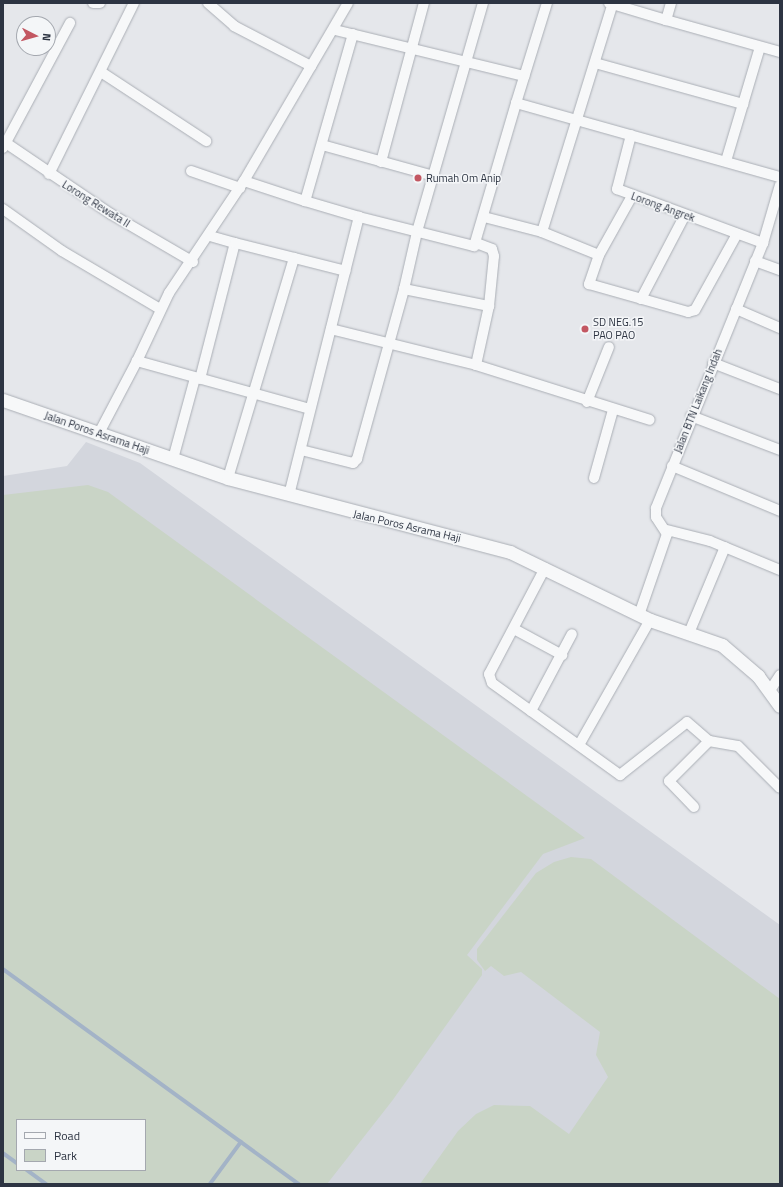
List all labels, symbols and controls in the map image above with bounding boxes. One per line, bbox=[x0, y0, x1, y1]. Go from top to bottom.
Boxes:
north arrow bbox=[16, 16, 56, 56]
text: N bbox=[39, 33, 55, 42]
place label: Rumah Om Anip bbox=[426, 171, 501, 185]
marker: Rumah Om Anip bbox=[413, 173, 423, 183]
street label: Lorong Rewata II bbox=[60, 178, 132, 230]
street label: Lorong Angrek bbox=[629, 189, 697, 225]
place label: SD NEG.15 PAO PAO bbox=[593, 316, 643, 342]
marker: SD NEG.15 PAO PAO bbox=[580, 324, 590, 334]
street label: Jalan BTN Laikang Indah bbox=[671, 347, 725, 455]
street label: Jalan Poros Asrama Haji bbox=[43, 409, 151, 457]
street label: Jalan Poros Asrama Haji bbox=[352, 507, 462, 545]
legend bbox=[16, 1119, 146, 1171]
text: Road bbox=[54, 1126, 80, 1145]
text: Park bbox=[54, 1146, 77, 1165]

